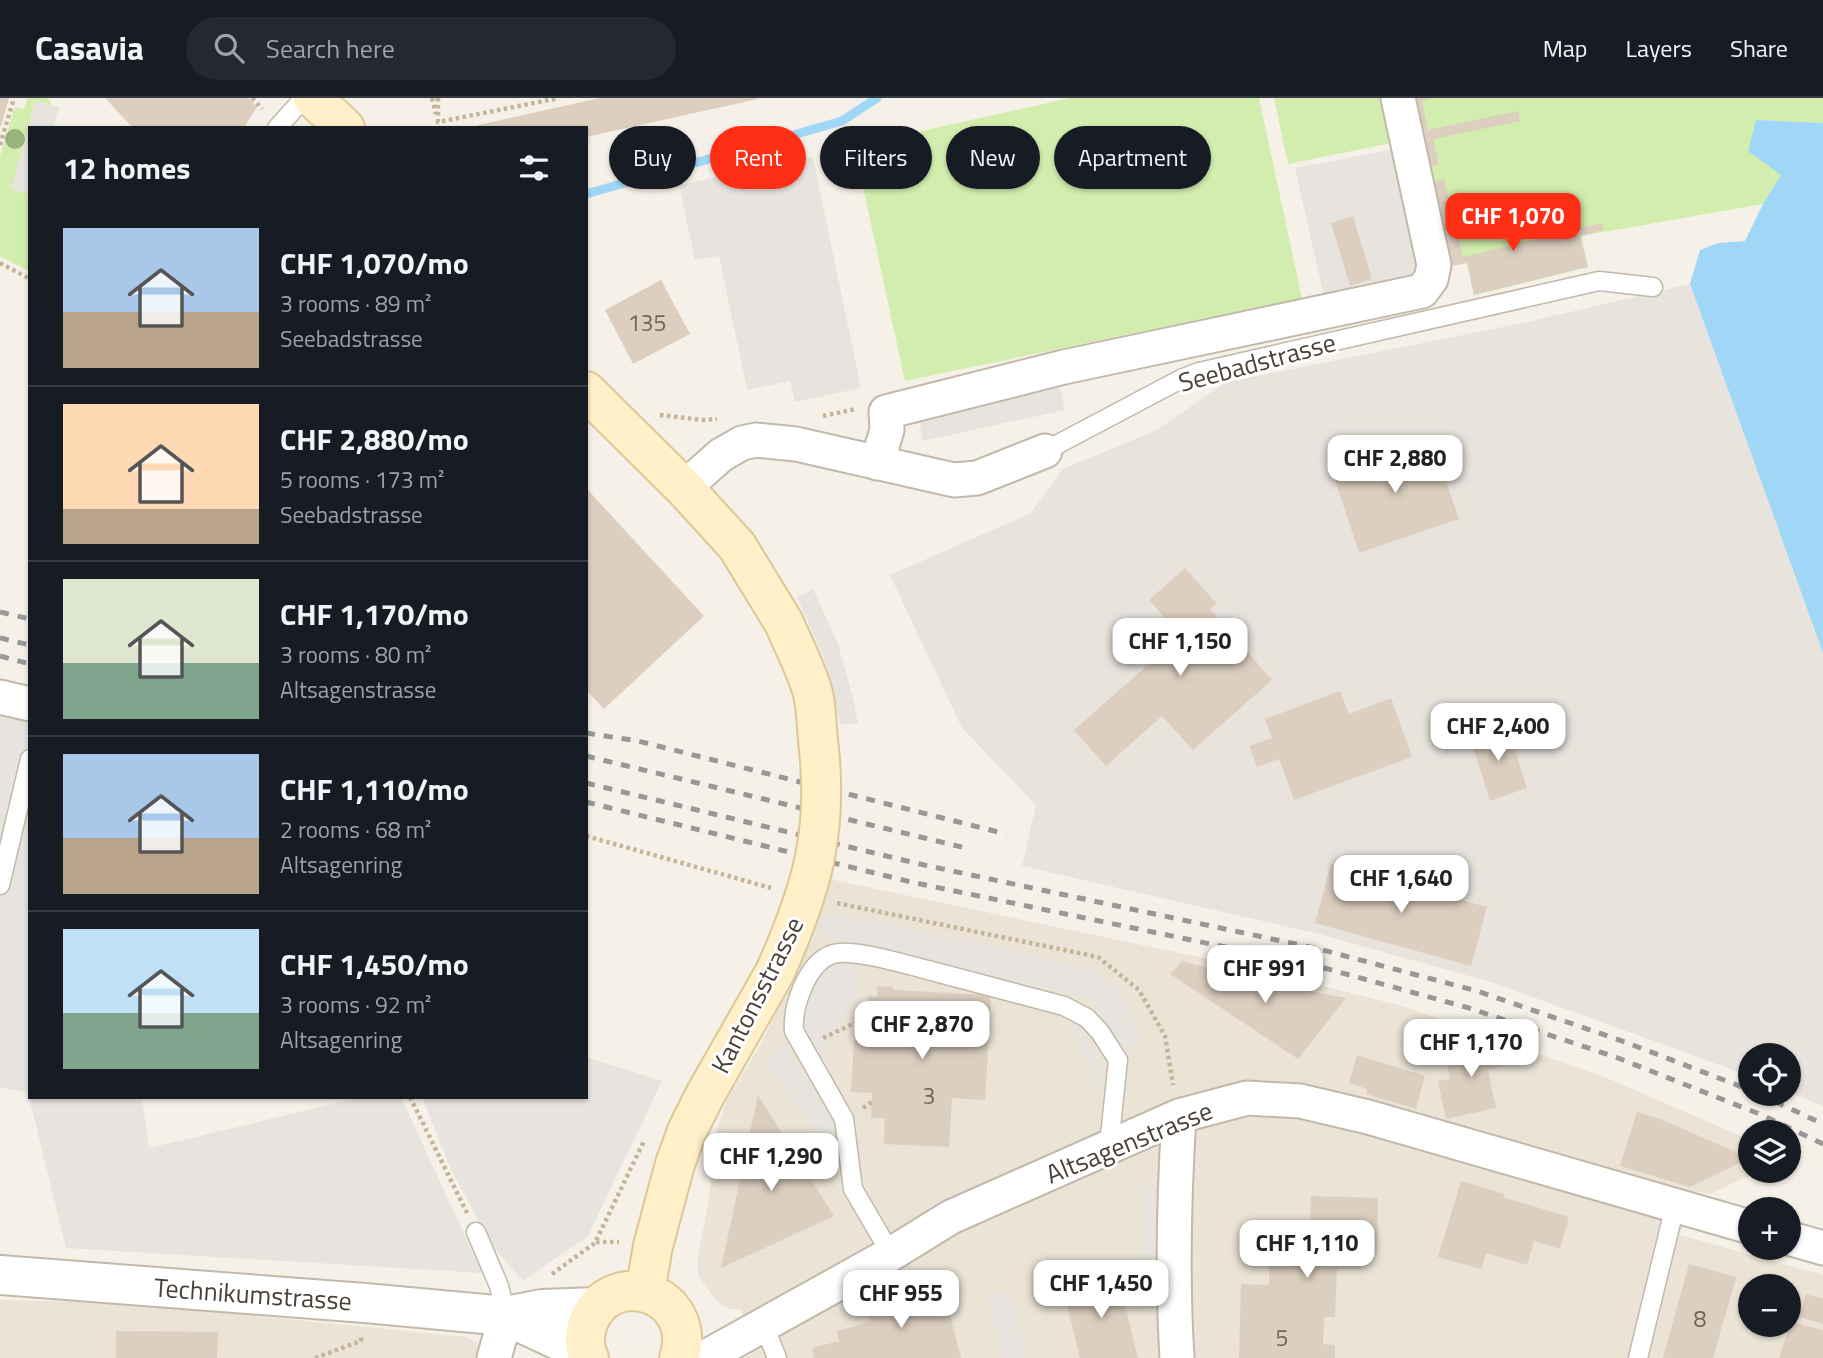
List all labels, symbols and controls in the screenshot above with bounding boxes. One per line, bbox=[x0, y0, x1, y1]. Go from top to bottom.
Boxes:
search box bbox=[186, 17, 676, 80]
text: Casavia bbox=[35, 23, 144, 73]
icon: search bbox=[210, 29, 248, 67]
text: Search here bbox=[266, 29, 395, 68]
text: Map bbox=[1543, 30, 1588, 66]
text: Layers bbox=[1626, 30, 1692, 66]
text: Share bbox=[1730, 30, 1788, 66]
chip: Buy bbox=[609, 126, 696, 189]
chip: Rent bbox=[710, 126, 806, 189]
chip: Filters bbox=[820, 126, 932, 189]
chip: New bbox=[946, 126, 1040, 189]
chip: Apartment bbox=[1054, 126, 1211, 189]
text: 12 homes bbox=[63, 145, 190, 191]
icon: filters bbox=[515, 149, 553, 187]
pin: CHF 1,070 bbox=[1433, 194, 1593, 253]
text: CHF 1,070 bbox=[1462, 198, 1564, 233]
text: CHF 1,070/mo bbox=[280, 240, 469, 286]
icon: home bbox=[119, 256, 203, 340]
text: 3 rooms · 89 m² bbox=[280, 286, 431, 321]
house number: 135 bbox=[628, 305, 666, 340]
text: Seebadstrasse bbox=[280, 321, 423, 356]
street label: Seebadstrasse bbox=[1174, 322, 1340, 402]
text: CHF 2,880/mo bbox=[280, 416, 469, 462]
icon: home bbox=[119, 432, 203, 516]
pin: CHF 2,880 bbox=[1315, 436, 1475, 495]
text: CHF 2,880 bbox=[1344, 440, 1446, 475]
text: 5 rooms · 173 m² bbox=[280, 462, 444, 497]
text: Seebadstrasse bbox=[280, 497, 423, 532]
text: CHF 1,170/mo bbox=[280, 591, 469, 637]
icon: home bbox=[119, 607, 203, 691]
pin: CHF 1,150 bbox=[1100, 618, 1260, 678]
text: CHF 1,150 bbox=[1129, 623, 1231, 658]
text: 3 rooms · 80 m² bbox=[280, 637, 431, 672]
text: Altsagenstrasse bbox=[280, 672, 436, 707]
pin: CHF 2,400 bbox=[1418, 704, 1578, 763]
text: CHF 2,400 bbox=[1447, 708, 1549, 743]
text: CHF 1,110/mo bbox=[280, 766, 469, 812]
icon: home bbox=[119, 782, 203, 866]
text: 2 rooms · 68 m² bbox=[280, 812, 431, 847]
text: Altsagenring bbox=[280, 847, 402, 882]
pin: CHF 1,640 bbox=[1321, 856, 1481, 915]
text: CHF 1,640 bbox=[1350, 860, 1452, 895]
street label: Kantonsstrasse bbox=[701, 910, 813, 1080]
text: CHF 1,450/mo bbox=[280, 941, 469, 987]
pin: CHF 991 bbox=[1200, 946, 1330, 1005]
text: CHF 991 bbox=[1223, 950, 1307, 985]
icon: home bbox=[119, 957, 203, 1041]
text: 3 rooms · 92 m² bbox=[280, 987, 431, 1022]
pin: CHF 2,870 bbox=[842, 1002, 1002, 1061]
text: CHF 2,870 bbox=[871, 1006, 973, 1041]
pin: CHF 1,170 bbox=[1391, 1020, 1551, 1079]
text: Altsagenring bbox=[280, 1022, 402, 1057]
text: CHF 1,170 bbox=[1420, 1024, 1522, 1059]
map controls bbox=[1738, 1043, 1801, 1337]
button: locate bbox=[1738, 1043, 1801, 1106]
house number: 3 bbox=[923, 1078, 935, 1113]
street label: Altsagenstrasse bbox=[1040, 1091, 1218, 1193]
button: layers bbox=[1738, 1120, 1801, 1183]
pin: CHF 1,290 bbox=[691, 1134, 851, 1193]
text: CHF 1,290 bbox=[720, 1138, 822, 1173]
button: + bbox=[1738, 1197, 1801, 1260]
pin: CHF 1,110 bbox=[1227, 1220, 1387, 1280]
text: CHF 1,110 bbox=[1256, 1225, 1358, 1260]
pin: CHF 1,450 bbox=[1021, 1260, 1181, 1320]
text: CHF 1,450 bbox=[1050, 1265, 1152, 1300]
street label: Technikumstrasse bbox=[153, 1268, 353, 1320]
pin: CHF 955 bbox=[836, 1270, 966, 1330]
button: − bbox=[1738, 1274, 1801, 1337]
text: CHF 955 bbox=[859, 1275, 943, 1310]
house number: 8 bbox=[1694, 1301, 1707, 1336]
house number: 5 bbox=[1276, 1320, 1288, 1355]

